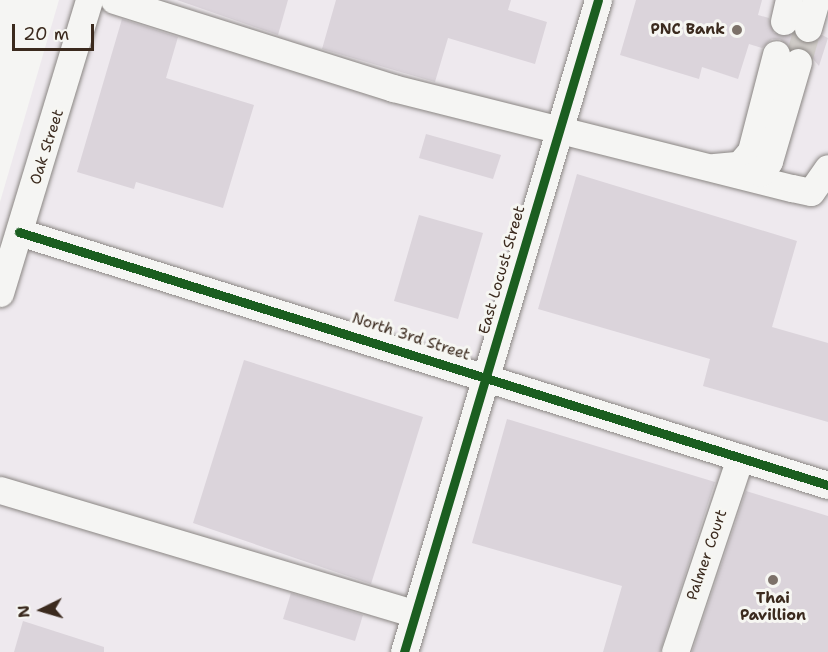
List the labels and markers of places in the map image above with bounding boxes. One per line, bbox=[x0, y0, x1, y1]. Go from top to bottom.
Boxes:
place label: PNC Bank bbox=[650, 21, 725, 39]
marker: PNC Bank bbox=[730, 23, 744, 37]
marker: Thai Pavillion bbox=[766, 573, 780, 587]
place label: Thai Pavillion bbox=[740, 589, 806, 624]

